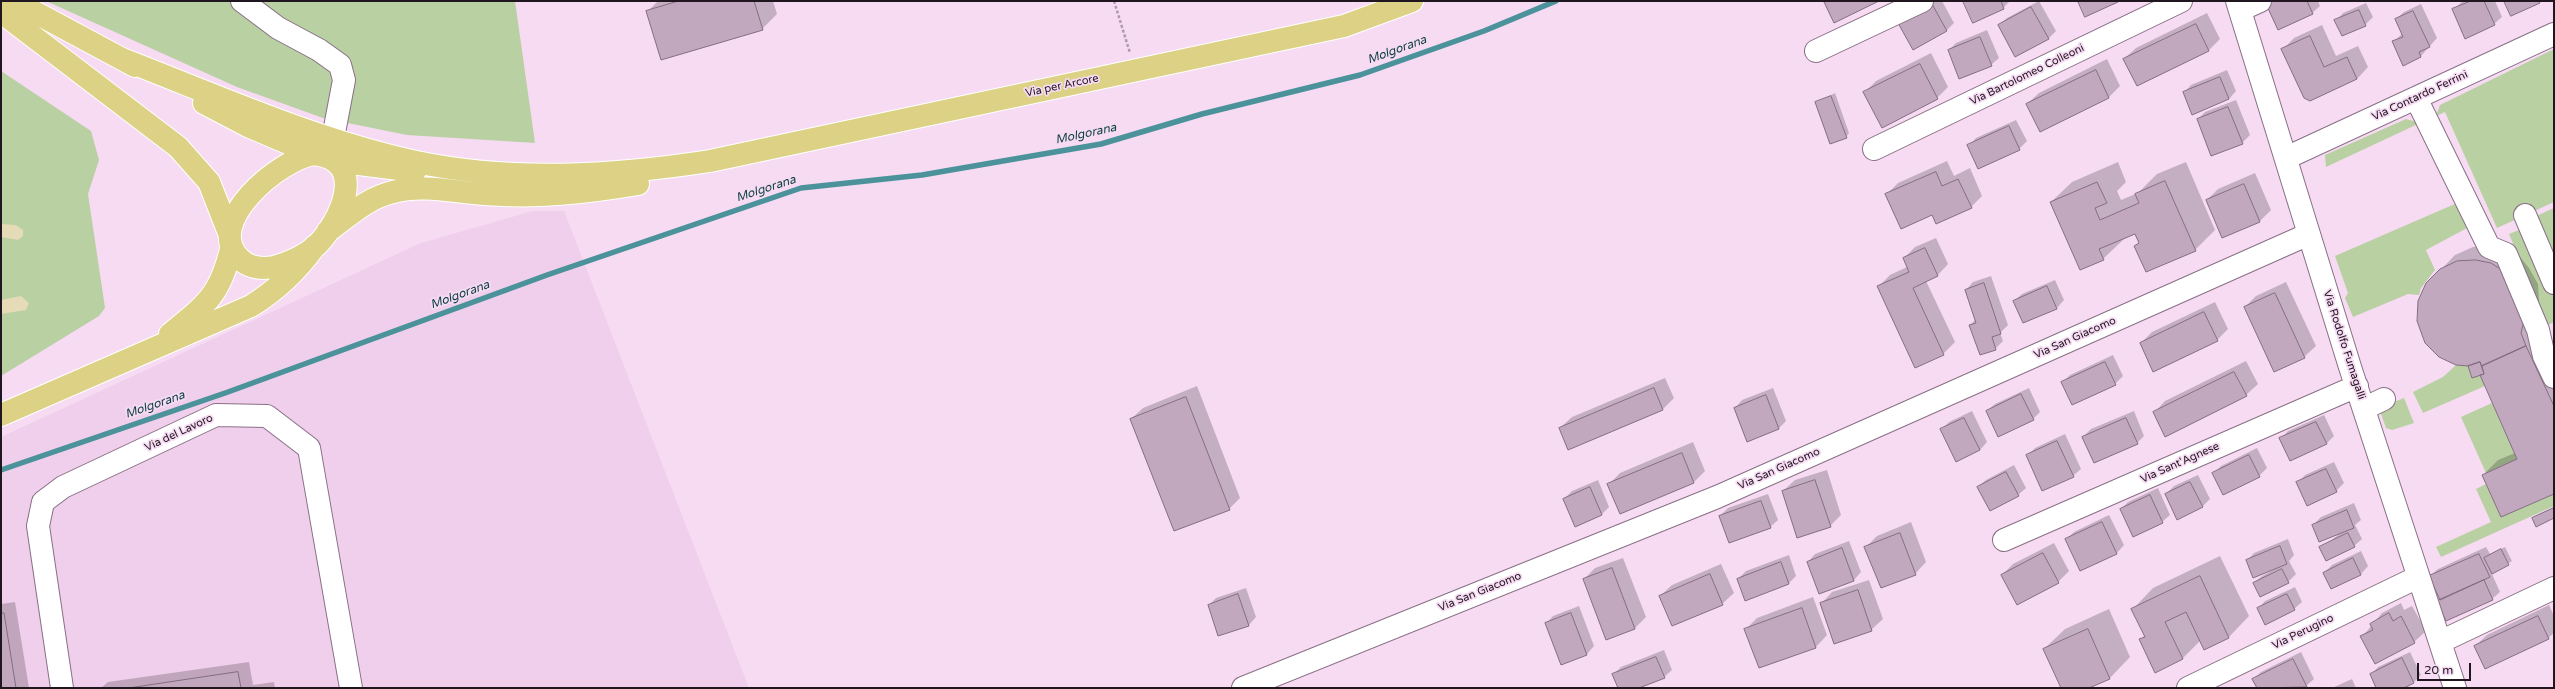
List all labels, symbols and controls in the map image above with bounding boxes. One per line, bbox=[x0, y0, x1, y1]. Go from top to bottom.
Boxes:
water label: Molgorana bbox=[1365, 33, 1429, 67]
street label: Via Bartolomeo Colleoni bbox=[1968, 42, 2086, 108]
street label: Via Contardo Ferrini bbox=[2370, 68, 2470, 124]
street label: Via per Arcore bbox=[1024, 72, 1100, 100]
water label: Molgorana bbox=[1054, 121, 1118, 147]
water label: Molgorana bbox=[734, 173, 798, 205]
water label: Molgorana bbox=[428, 278, 492, 312]
street label: Via Rodolfo Fumagalli bbox=[2320, 289, 2368, 401]
street label: Via San Giacomo bbox=[2032, 314, 2118, 362]
water label: Molgorana bbox=[123, 388, 187, 422]
street label: Via del Lavoro bbox=[143, 411, 215, 455]
street label: Via Sant'Agnese bbox=[2139, 440, 2221, 486]
street label: Via San Giacomo bbox=[1736, 445, 1822, 493]
street label: Via San Giacomo bbox=[1437, 569, 1523, 615]
street label: Via Perugino bbox=[2270, 611, 2336, 653]
scale bar bbox=[2419, 655, 2473, 681]
text: 20 m bbox=[2424, 663, 2453, 677]

